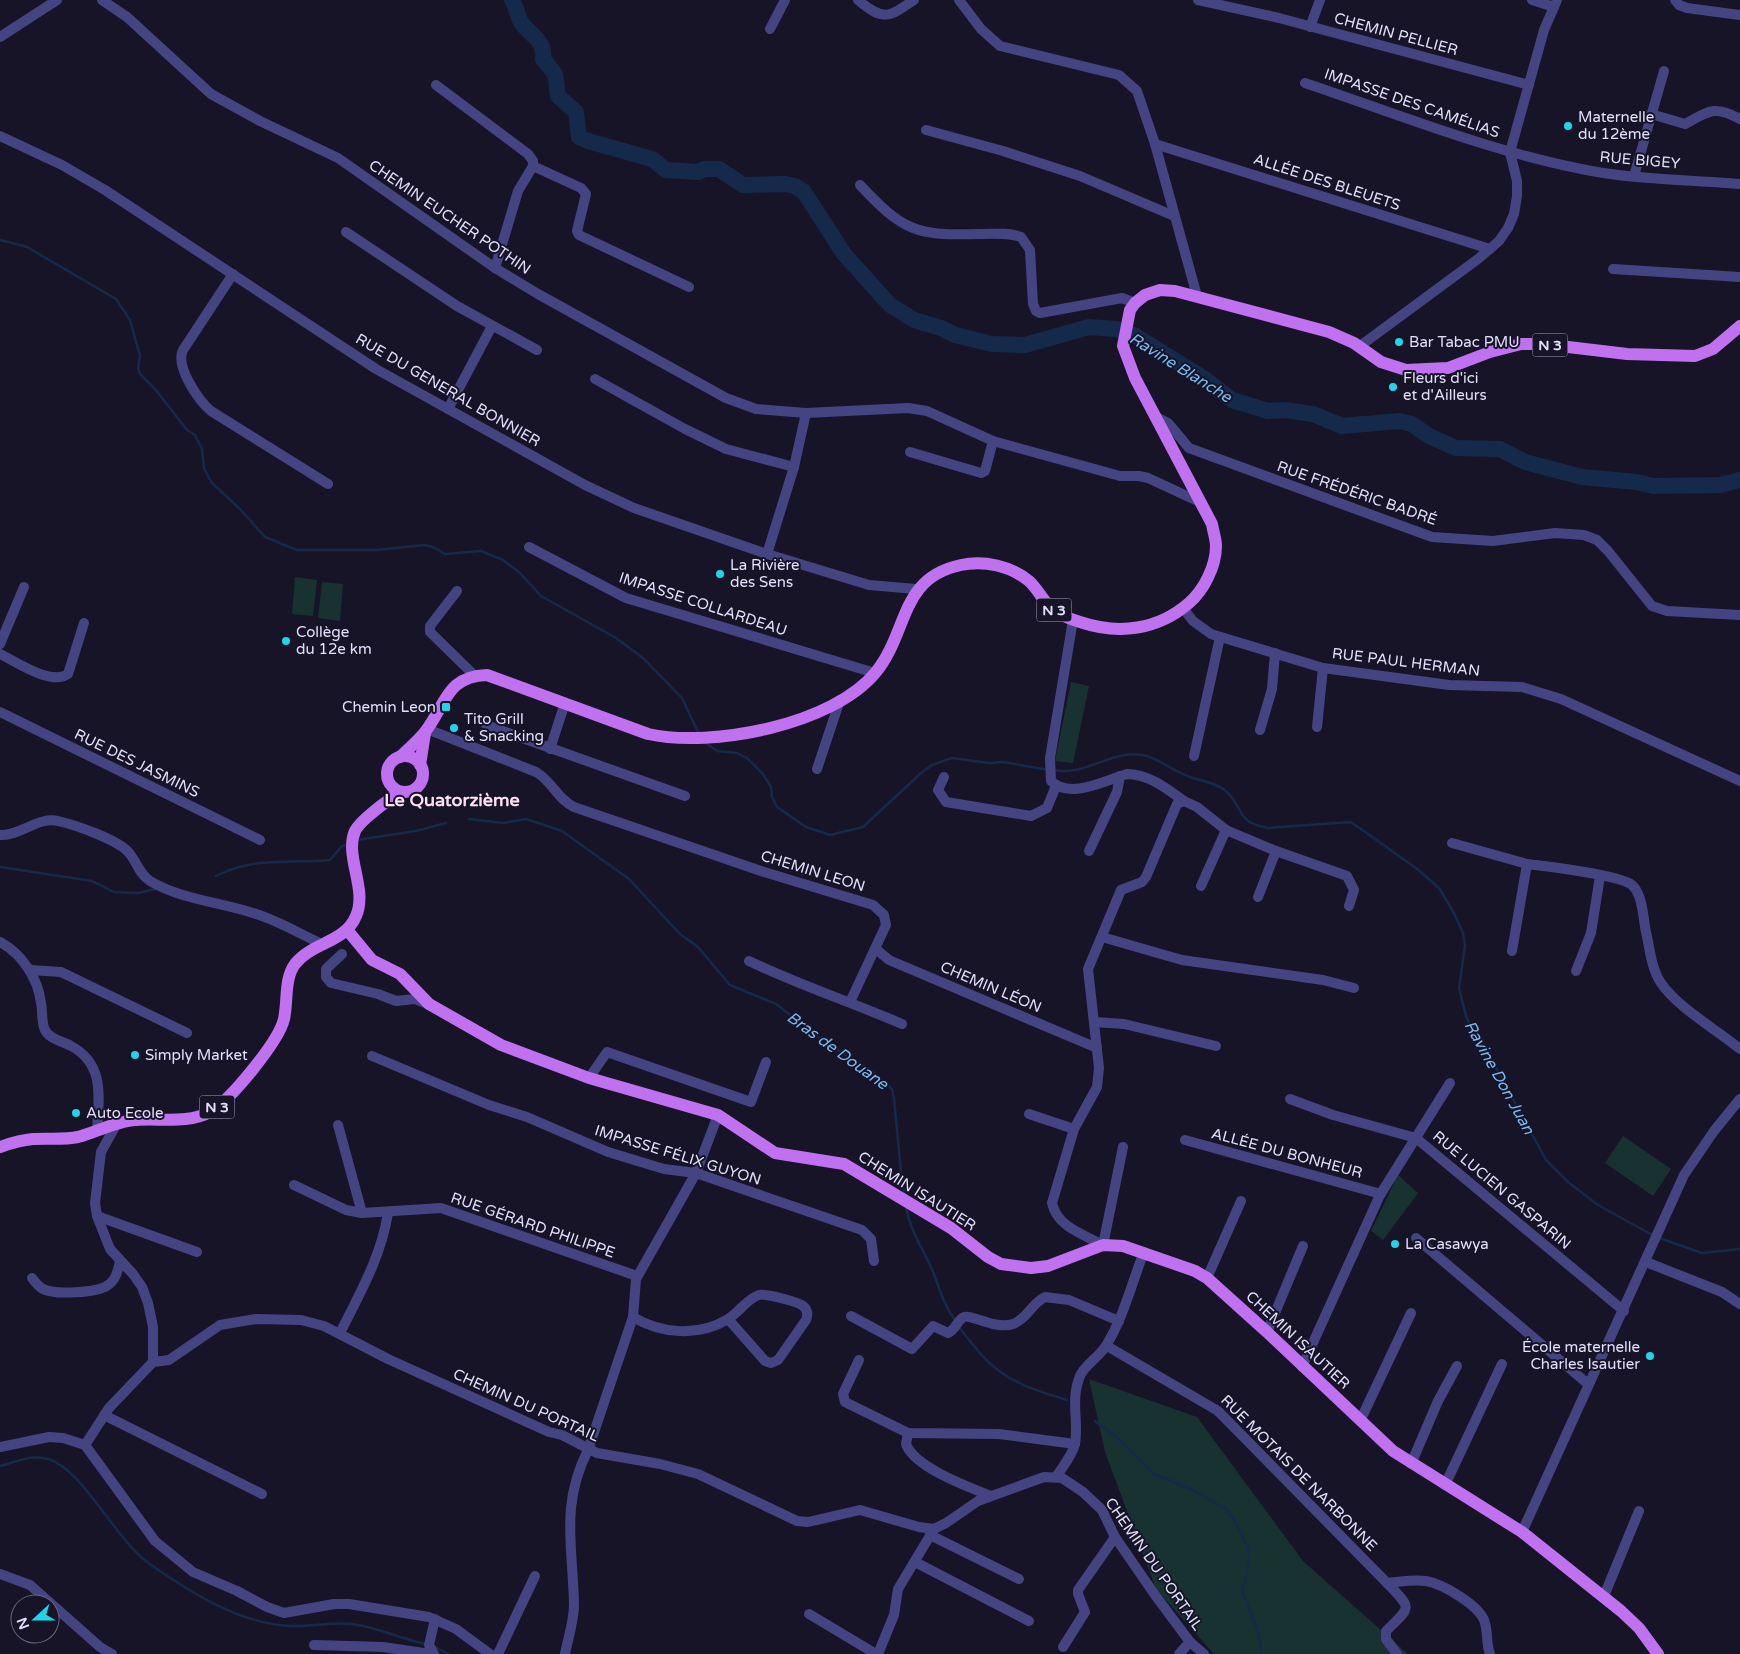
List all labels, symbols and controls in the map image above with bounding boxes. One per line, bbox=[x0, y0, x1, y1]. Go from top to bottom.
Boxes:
street label: CHEMIN PELLIER bbox=[1332, 9, 1460, 59]
street label: IMPASSE DES CAMÉLIAS bbox=[1322, 64, 1502, 142]
place label: Maternelle du 12ème bbox=[1578, 108, 1654, 143]
marker: Maternelle du 12ème bbox=[1562, 120, 1574, 132]
street label: RUE BIGEY bbox=[1599, 148, 1681, 173]
street label: ALLÉE DES BLEUETS bbox=[1251, 150, 1403, 214]
street label: CHEMIN EUCHER POTHIN bbox=[366, 156, 534, 278]
water label: Ravine Blanche bbox=[1126, 328, 1236, 408]
street label: RUE DU GENERAL BONNIER bbox=[352, 330, 544, 450]
place label: Bar Tabac PMU bbox=[1409, 333, 1520, 351]
road number: N 3 bbox=[1532, 334, 1568, 356]
marker: Bar Tabac PMU bbox=[1393, 336, 1405, 348]
place label: Fleurs d'ici et d'Ailleurs bbox=[1403, 369, 1487, 404]
marker: Fleurs d'ici et d'Ailleurs bbox=[1387, 381, 1399, 393]
street label: RUE FRÉDÉRIC BADRÉ bbox=[1275, 457, 1439, 529]
place label: La Rivière des Sens bbox=[730, 556, 800, 591]
street label: IMPASSE COLLARDEAU bbox=[617, 568, 789, 640]
marker: La Rivière des Sens bbox=[714, 568, 726, 580]
road number: N 3 bbox=[1036, 598, 1072, 622]
place label: Collège du 12e km bbox=[296, 623, 372, 658]
marker: Collège du 12e km bbox=[280, 635, 292, 647]
street label: RUE PAUL HERMAN bbox=[1331, 644, 1481, 680]
place label: Chemin Leon bbox=[342, 698, 436, 716]
marker: Chemin Leon bbox=[440, 701, 452, 713]
place label: Tito Grill & Snacking bbox=[464, 710, 544, 745]
marker: Tito Grill & Snacking bbox=[448, 722, 460, 734]
street label: RUE DES JASMINS bbox=[72, 725, 202, 801]
district label: Le Quatorzième bbox=[384, 789, 520, 811]
street label: CHEMIN LEON bbox=[759, 847, 867, 895]
street label: CHEMIN LÉON bbox=[938, 958, 1044, 1016]
water label: Bras de Douane bbox=[783, 1007, 893, 1095]
water label: Ravine Don Juan bbox=[1460, 1017, 1539, 1139]
place label: Simply Market bbox=[145, 1046, 248, 1064]
marker: Simply Market bbox=[129, 1049, 141, 1061]
road number: N 3 bbox=[200, 1096, 234, 1118]
place label: Auto Ecole bbox=[86, 1104, 163, 1122]
marker: Auto Ecole bbox=[70, 1107, 82, 1119]
street label: IMPASSE FÉLIX GUYON bbox=[593, 1121, 763, 1189]
street label: ALLÉE DU BONHEUR bbox=[1210, 1124, 1364, 1182]
street label: RUE LUCIEN GASPARIN bbox=[1429, 1127, 1575, 1253]
street label: CHEMIN ISAUTIER bbox=[855, 1147, 979, 1235]
street label: RUE GÉRARD PHILIPPE bbox=[449, 1188, 617, 1262]
place label: La Casawya bbox=[1405, 1235, 1489, 1253]
marker: La Casawya bbox=[1389, 1238, 1401, 1250]
street label: CHEMIN ISAUTIER bbox=[1242, 1287, 1354, 1393]
place label: École maternelle Charles Isautier bbox=[1522, 1338, 1640, 1373]
marker: École maternelle Charles Isautier bbox=[1644, 1350, 1656, 1362]
street label: CHEMIN DU PORTAIL bbox=[450, 1365, 602, 1445]
street label: RUE MOTAIS DE NARBONNE bbox=[1217, 1391, 1381, 1555]
street label: CHEMIN DU PORTAIL bbox=[1101, 1494, 1207, 1634]
north arrow bbox=[10, 1594, 60, 1644]
text: N bbox=[13, 1615, 33, 1632]

